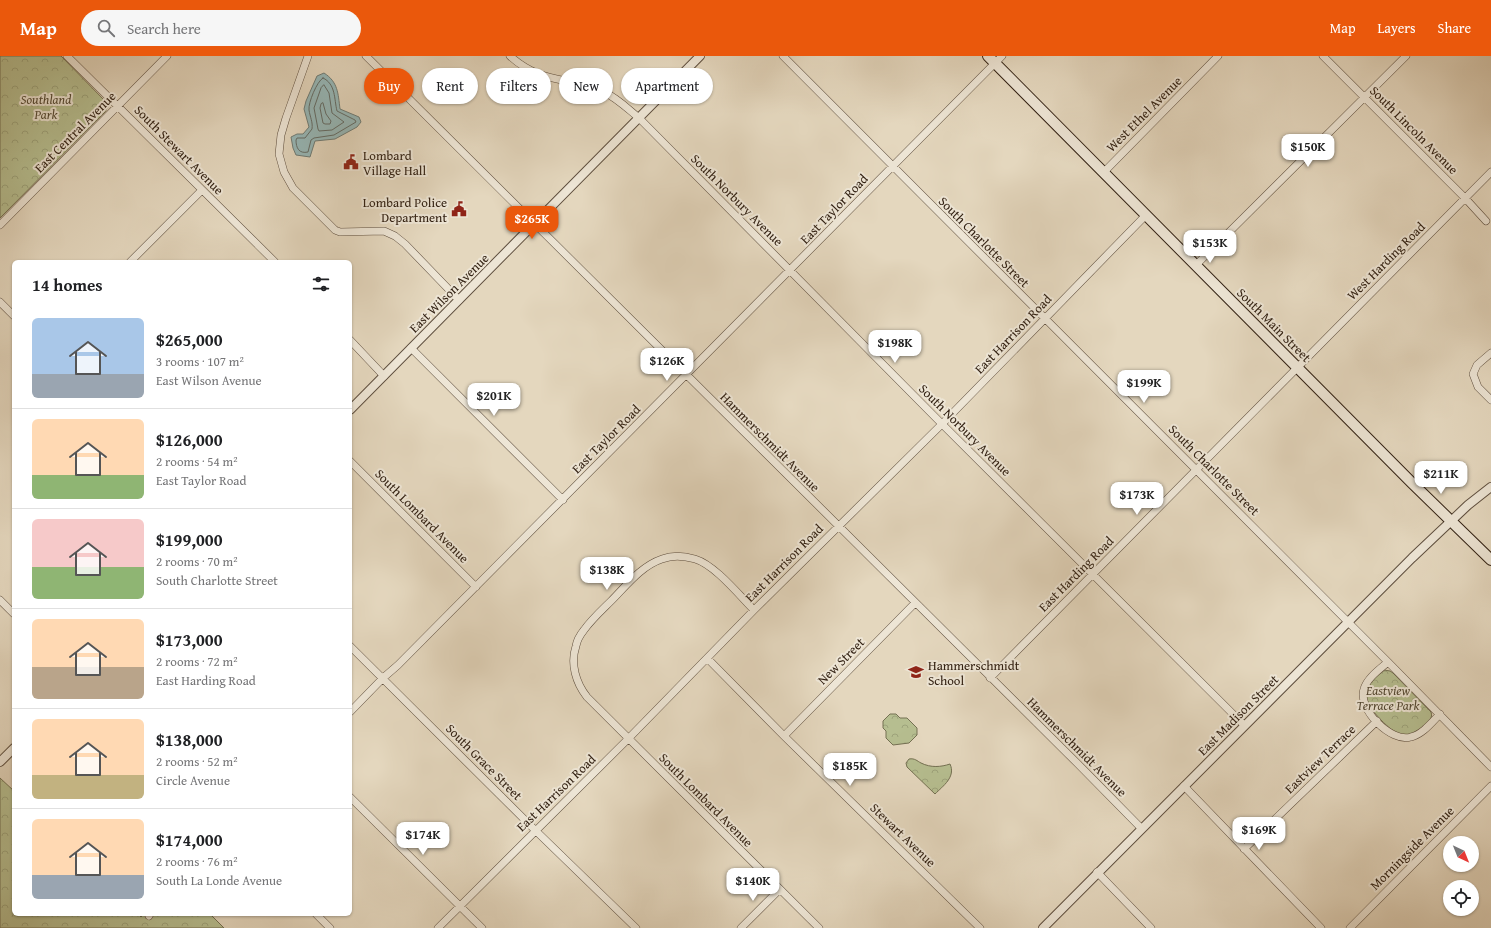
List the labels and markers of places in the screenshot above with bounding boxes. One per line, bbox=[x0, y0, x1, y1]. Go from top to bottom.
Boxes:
pin: $150K bbox=[1280, 134, 1336, 168]
place label: Lombard Village Hall bbox=[363, 146, 426, 180]
public building icon: Lombard Village Hall bbox=[342, 153, 360, 171]
place label: Lombard Police Department bbox=[363, 193, 447, 227]
public building icon: Lombard Police Department bbox=[450, 200, 468, 218]
pin: $265K bbox=[504, 206, 560, 240]
pin: $153K bbox=[1182, 230, 1238, 264]
pin: $198K bbox=[867, 330, 923, 364]
pin: $126K bbox=[639, 348, 695, 382]
pin: $199K bbox=[1116, 370, 1172, 404]
pin: $201K bbox=[466, 383, 522, 417]
pin: $211K bbox=[1413, 461, 1469, 495]
pin: $173K bbox=[1109, 482, 1165, 516]
pin: $138K bbox=[579, 557, 635, 591]
place label: Hammerschmidt School bbox=[928, 656, 1020, 690]
school or university icon: Hammerschmidt School bbox=[907, 663, 925, 681]
pin: $185K bbox=[822, 753, 878, 787]
pin: $169K bbox=[1231, 817, 1287, 851]
pin: $174K bbox=[395, 822, 451, 856]
pin: $140K bbox=[725, 868, 781, 902]

